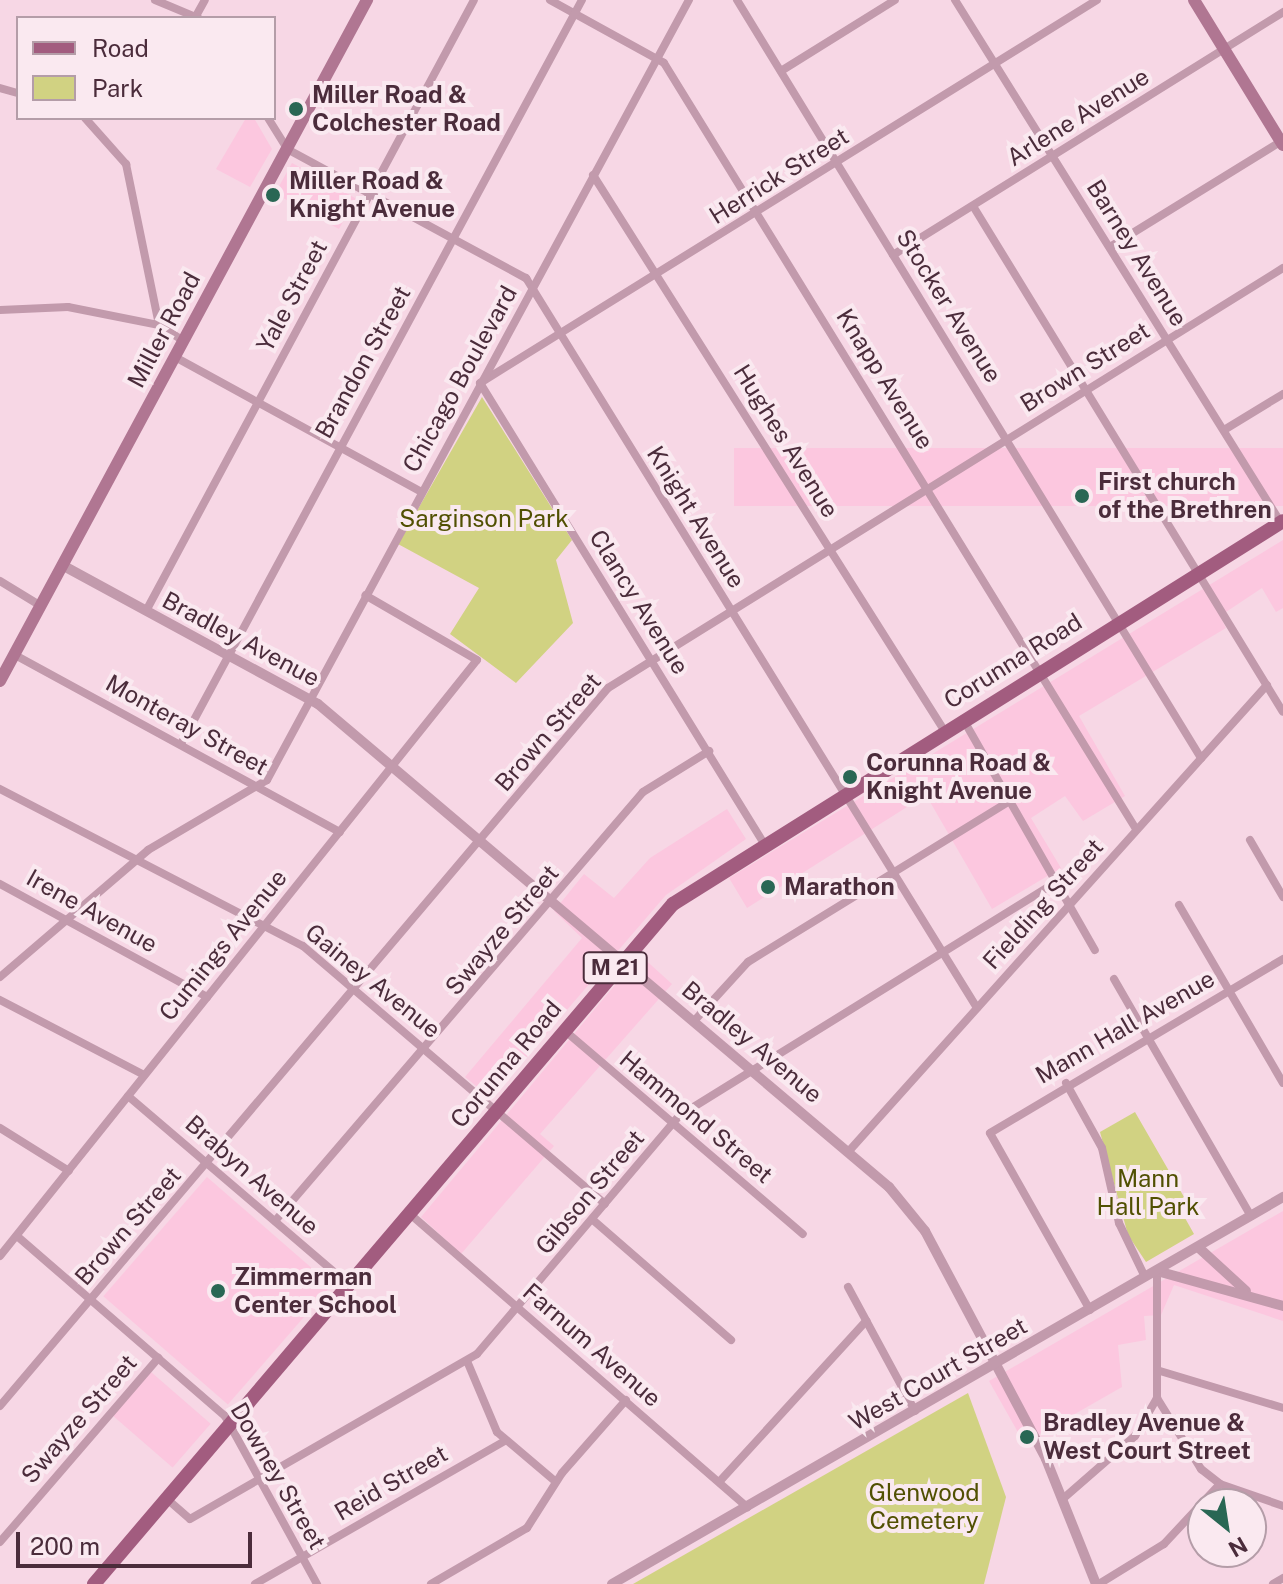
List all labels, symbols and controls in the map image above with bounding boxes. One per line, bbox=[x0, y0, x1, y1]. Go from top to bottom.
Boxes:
legend bbox=[16, 16, 276, 120]
text: Road bbox=[92, 34, 149, 62]
street label: Arlene Avenue bbox=[1002, 62, 1154, 172]
text: Park bbox=[92, 74, 143, 102]
place label: Miller Road & Colchester Road bbox=[312, 81, 501, 137]
marker: Miller Road & Colchester Road bbox=[287, 100, 305, 118]
street label: Herrick Street bbox=[704, 122, 854, 230]
place label: Miller Road & Knight Avenue bbox=[289, 167, 455, 223]
street label: Barney Avenue bbox=[1081, 175, 1193, 331]
marker: Miller Road & Knight Avenue bbox=[264, 186, 282, 204]
street label: Stocker Avenue bbox=[890, 224, 1008, 388]
street label: Yale Street bbox=[251, 235, 333, 357]
street label: Miller Road bbox=[122, 267, 206, 393]
street label: Brandon Street bbox=[309, 281, 417, 443]
street label: Chicago Boulevard bbox=[397, 281, 523, 477]
street label: Knapp Avenue bbox=[830, 303, 940, 455]
street label: Brown Street bbox=[1015, 316, 1155, 418]
street label: Hughes Avenue bbox=[727, 359, 845, 523]
street label: Knight Avenue bbox=[641, 441, 751, 593]
place label: First church of the Brethren bbox=[1098, 468, 1272, 524]
marker: First church of the Brethren bbox=[1073, 487, 1091, 505]
park label: Sarginson Park bbox=[399, 505, 569, 533]
street label: Clancy Avenue bbox=[583, 525, 695, 679]
street label: Bradley Avenue bbox=[157, 585, 325, 693]
street label: Corunna Road bbox=[939, 607, 1087, 715]
street label: Brown Street bbox=[489, 667, 607, 797]
street label: Monteray Street bbox=[101, 668, 273, 782]
place label: Corunna Road & Knight Avenue bbox=[866, 749, 1051, 805]
marker: Corunna Road & Knight Avenue bbox=[841, 768, 859, 786]
street label: Fielding Street bbox=[977, 833, 1109, 975]
street label: Swayze Street bbox=[439, 859, 565, 1001]
street label: Irene Avenue bbox=[21, 863, 163, 959]
street label: Cumings Avenue bbox=[153, 864, 293, 1026]
place label: Marathon bbox=[784, 873, 895, 901]
marker: Marathon bbox=[759, 878, 777, 896]
street label: Gainey Avenue bbox=[300, 918, 446, 1044]
road number: M 21 bbox=[581, 950, 649, 986]
street label: Mann Hall Avenue bbox=[1030, 964, 1220, 1090]
street label: Bradley Avenue bbox=[676, 975, 828, 1109]
street label: Corunna Road bbox=[444, 995, 568, 1133]
street label: Hammond Street bbox=[614, 1045, 778, 1189]
street label: Brabyn Avenue bbox=[179, 1109, 325, 1241]
street label: Gibson Street bbox=[530, 1124, 650, 1260]
street label: Brown Street bbox=[69, 1161, 187, 1291]
park label: Mann Hall Park bbox=[1097, 1165, 1199, 1221]
place label: Zimmerman Center School bbox=[234, 1263, 397, 1319]
street label: Farnum Avenue bbox=[517, 1277, 667, 1413]
marker: Zimmerman Center School bbox=[209, 1282, 227, 1300]
street label: West Court Street bbox=[844, 1311, 1032, 1437]
street label: Swayze Street bbox=[15, 1349, 143, 1489]
street label: Downey Street bbox=[224, 1397, 332, 1555]
place label: Bradley Avenue & West Court Street bbox=[1043, 1409, 1251, 1465]
marker: Bradley Avenue & West Court Street bbox=[1018, 1428, 1036, 1446]
street label: Reid Street bbox=[329, 1439, 453, 1527]
park label: Glenwood Cemetery bbox=[868, 1479, 980, 1535]
north arrow bbox=[1187, 1488, 1267, 1568]
scale bar bbox=[20, 1516, 256, 1566]
text: N bbox=[1224, 1531, 1252, 1563]
text: 200 m bbox=[30, 1532, 100, 1560]

